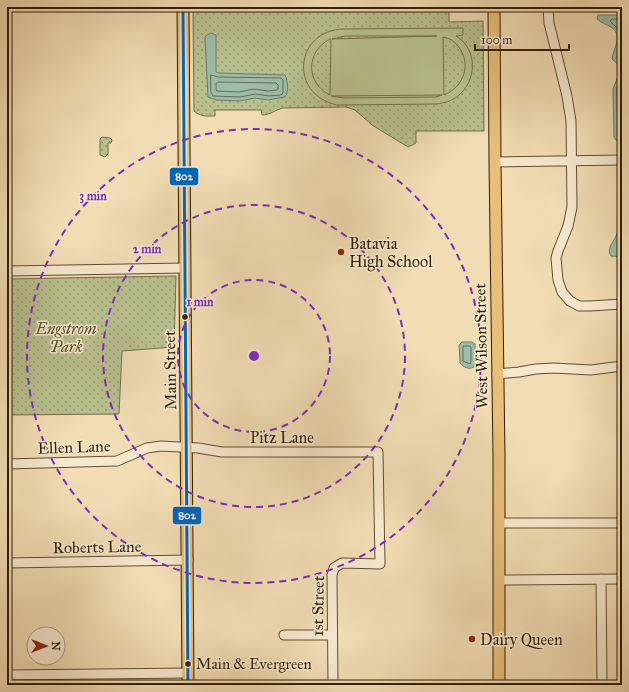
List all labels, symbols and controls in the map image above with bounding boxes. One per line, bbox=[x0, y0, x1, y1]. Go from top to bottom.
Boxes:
scale bar bbox=[475, 26, 569, 52]
text: 100 m bbox=[481, 33, 512, 47]
line badge: 802 bbox=[169, 167, 199, 186]
text: 802 bbox=[175, 170, 193, 183]
text: 3 min bbox=[79, 189, 107, 204]
place label: Batavia High School bbox=[349, 234, 433, 272]
text: 2 min bbox=[133, 242, 162, 256]
marker: Batavia High School bbox=[336, 247, 346, 257]
street label: West Wilson Street bbox=[470, 283, 492, 409]
text: 1 min bbox=[186, 295, 214, 309]
unlabelled marker bbox=[180, 312, 190, 322]
park label: Engstrom Park bbox=[34, 319, 97, 356]
street label: Main Street bbox=[160, 330, 180, 410]
centre of rings bbox=[247, 349, 261, 363]
street label: Pitz Lane bbox=[250, 428, 314, 447]
street label: Ellen Lane bbox=[37, 436, 111, 458]
line badge: 802 bbox=[172, 506, 202, 525]
text: 802 bbox=[178, 509, 196, 522]
street label: Roberts Lane bbox=[53, 537, 142, 557]
street label: 1st Street bbox=[308, 575, 328, 637]
north arrow bbox=[26, 626, 66, 666]
place label: Dairy Queen bbox=[480, 630, 563, 649]
marker: Dairy Queen bbox=[467, 634, 477, 644]
text: N bbox=[49, 641, 62, 651]
place label: Main & Evergreen bbox=[196, 655, 312, 673]
marker: Main & Evergreen bbox=[183, 659, 193, 669]

